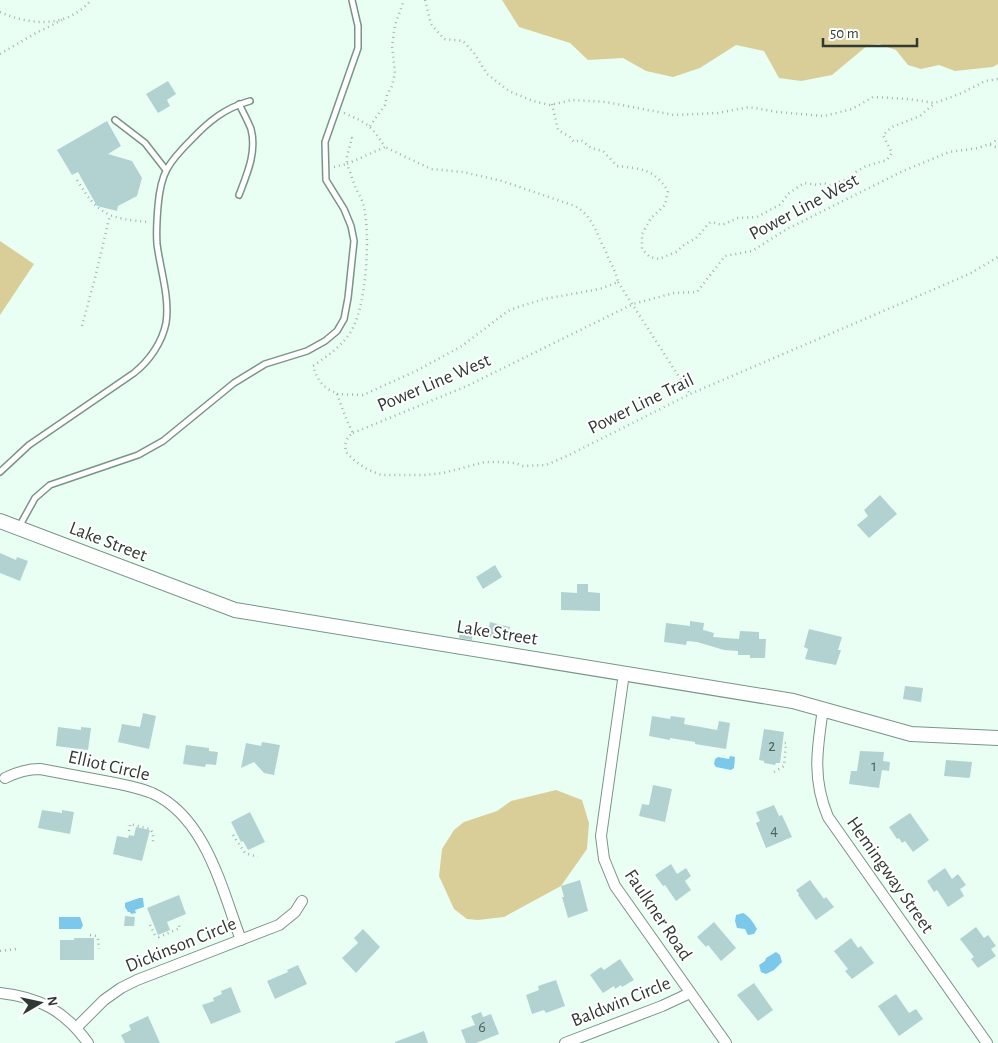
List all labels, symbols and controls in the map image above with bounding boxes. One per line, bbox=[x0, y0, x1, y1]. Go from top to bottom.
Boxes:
scale bar bbox=[823, 15, 917, 47]
text: 50 m bbox=[830, 26, 859, 41]
street label: Power Line West bbox=[746, 170, 862, 244]
street label: Power Line West bbox=[375, 351, 493, 415]
street label: Power Line Trail bbox=[585, 370, 697, 438]
street label: Lake Street bbox=[66, 518, 150, 566]
street label: Lake Street bbox=[455, 617, 539, 649]
house number: 2 bbox=[768, 738, 776, 754]
street label: Elliot Circle bbox=[66, 747, 152, 785]
house number: 1 bbox=[871, 758, 877, 774]
street label: Hemingway Street bbox=[843, 813, 937, 937]
house number: 4 bbox=[770, 822, 778, 838]
street label: Faulkner Road bbox=[621, 866, 695, 964]
street label: Dickinson Circle bbox=[123, 914, 239, 976]
street label: Baldwin Circle bbox=[569, 973, 673, 1031]
north arrow bbox=[15, 978, 65, 1028]
text: N bbox=[44, 995, 60, 1007]
house number: 6 bbox=[478, 1019, 486, 1035]

